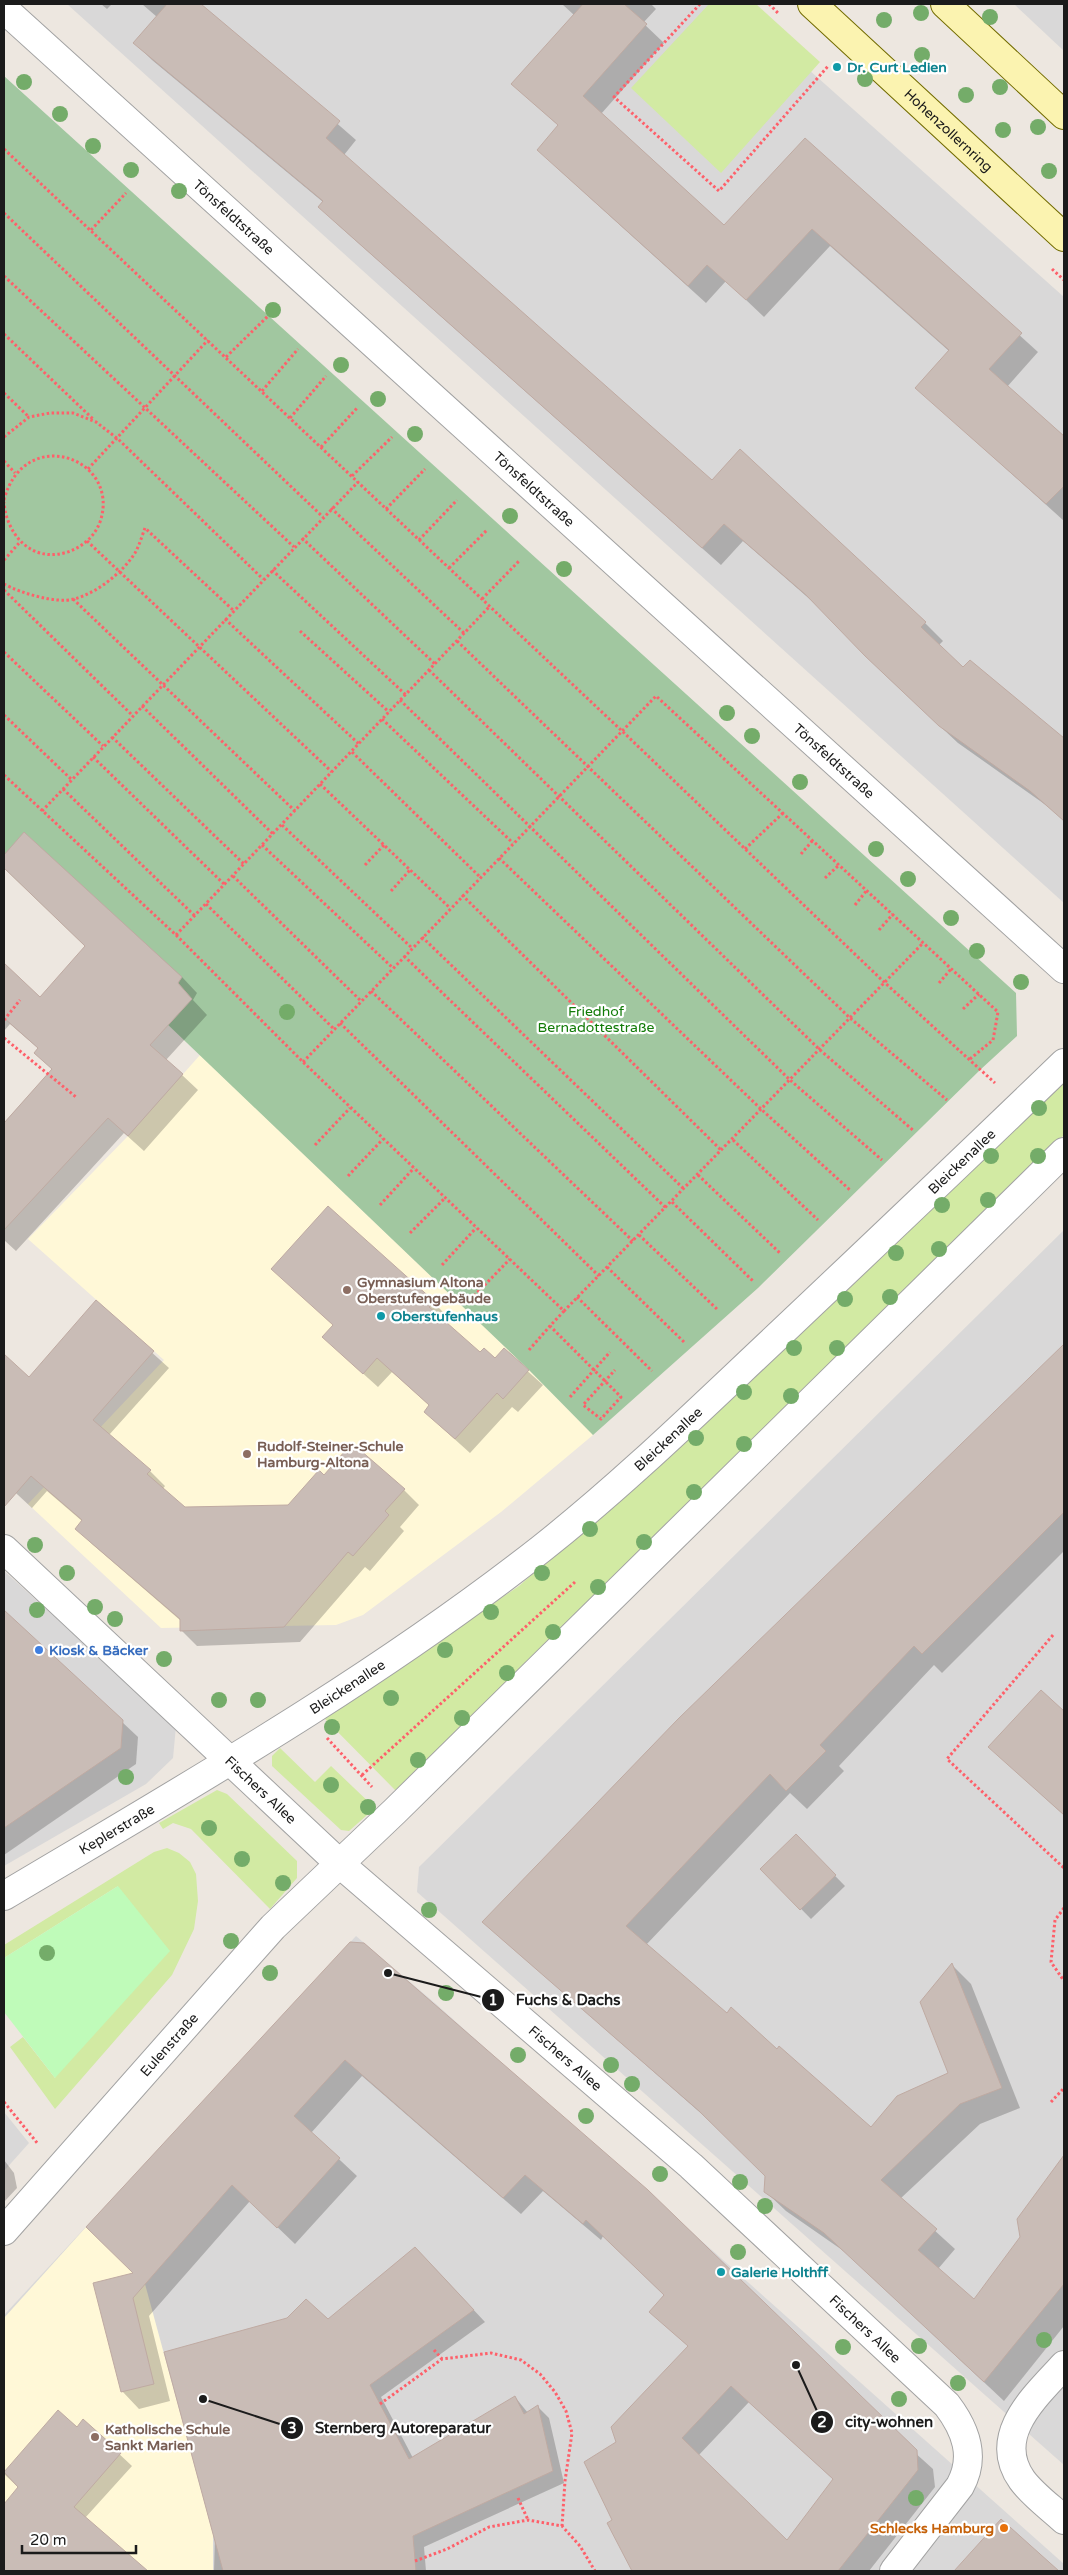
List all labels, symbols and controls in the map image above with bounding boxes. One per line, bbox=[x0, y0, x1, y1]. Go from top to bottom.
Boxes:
place label: Dr. Curt Ledien bbox=[847, 59, 947, 76]
marker: Dr. Curt Ledien bbox=[831, 61, 843, 73]
street label: Hohenzollernring bbox=[901, 85, 996, 175]
street label: Tönsfeldtstraße bbox=[190, 176, 278, 258]
street label: Tönsfeldtstraße bbox=[490, 448, 578, 530]
street label: Tönsfeldtstraße bbox=[790, 720, 878, 802]
park label: Friedhof Bernadottestraße bbox=[538, 1003, 654, 1036]
street label: Bleickenallee bbox=[924, 1125, 999, 1197]
place label: Gymnasium Altona Oberstufengebäude bbox=[357, 1274, 491, 1307]
marker: Gymnasium Altona Oberstufengebäude bbox=[341, 1284, 353, 1296]
place label: Oberstufenhaus bbox=[391, 1308, 498, 1325]
marker: Oberstufenhaus bbox=[375, 1310, 387, 1322]
street label: Bleickenallee bbox=[630, 1403, 706, 1475]
place label: Rudolf-Steiner-Schule Hamburg-Altona bbox=[257, 1438, 403, 1471]
marker: Rudolf-Steiner-Schule Hamburg-Altona bbox=[241, 1448, 253, 1460]
place label: Kiosk & Bäcker bbox=[49, 1642, 149, 1659]
marker: Kiosk & Bäcker bbox=[33, 1644, 45, 1656]
street label: Bleickenallee bbox=[306, 1656, 388, 1718]
street label: Fischers Allee bbox=[222, 1752, 300, 1827]
street label: Keplerstraße bbox=[76, 1800, 157, 1858]
callout: Fuchs & Dachs bbox=[481, 1985, 630, 2015]
text: 1 bbox=[488, 1991, 498, 2009]
text: Fuchs & Dachs bbox=[516, 1991, 620, 2009]
street label: Eulenstraße bbox=[136, 2009, 202, 2080]
street label: Fischers Allee bbox=[525, 2022, 606, 2094]
place label: Galerie Holthff bbox=[731, 2264, 829, 2281]
marker: Galerie Holthff bbox=[715, 2266, 727, 2278]
street label: Fischers Allee bbox=[826, 2291, 905, 2366]
callout: city-wohnen bbox=[810, 2407, 943, 2437]
callout: Sternberg Autoreparatur bbox=[280, 2413, 501, 2443]
text: 2 bbox=[817, 2413, 827, 2431]
text: city-wohnen bbox=[845, 2413, 933, 2432]
text: 3 bbox=[287, 2419, 297, 2437]
text: Sternberg Autoreparatur bbox=[315, 2419, 491, 2438]
place label: Katholische Schule Sankt Marien bbox=[105, 2421, 230, 2454]
marker: Katholische Schule Sankt Marien bbox=[89, 2431, 101, 2443]
place label: Schlecks Hamburg bbox=[870, 2520, 994, 2537]
scale bar bbox=[22, 2522, 136, 2554]
marker: Schlecks Hamburg bbox=[998, 2522, 1010, 2534]
text: 20 m bbox=[30, 2531, 67, 2549]

